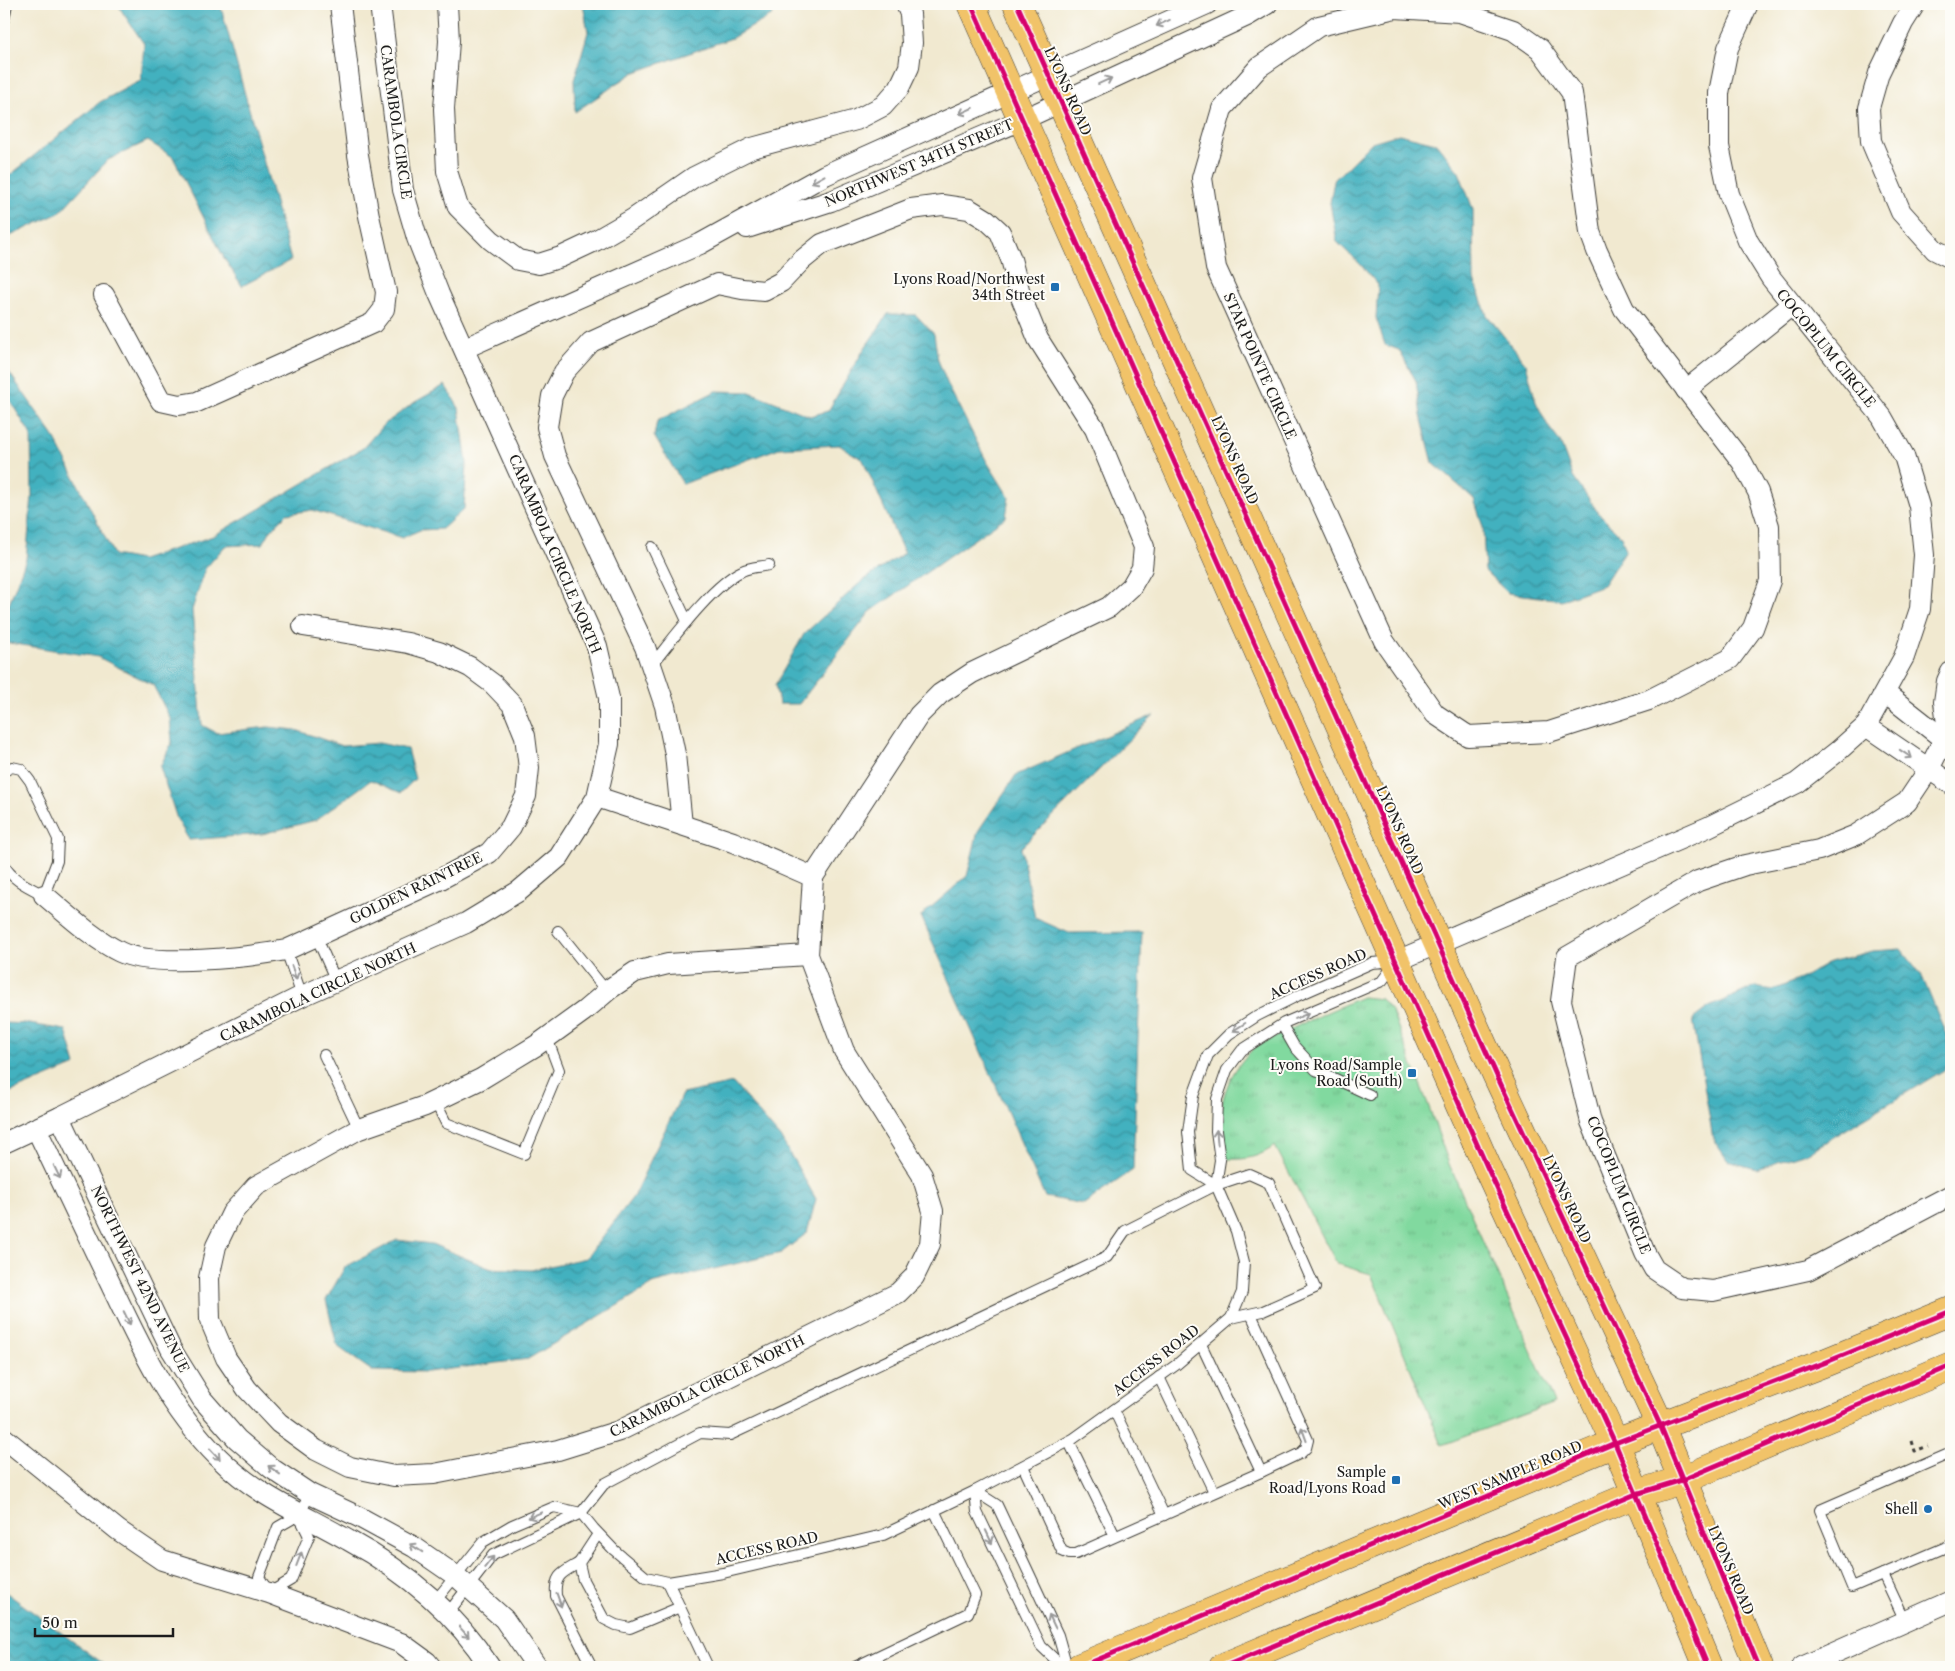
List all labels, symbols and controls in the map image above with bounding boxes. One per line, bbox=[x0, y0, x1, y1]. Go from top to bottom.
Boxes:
one-way arrow bbox=[1156, 19, 1171, 29]
street label: CARAMBOLA CIRCLE bbox=[376, 44, 416, 200]
street label: LYONS ROAD bbox=[1040, 44, 1096, 138]
one-way arrow bbox=[1097, 76, 1112, 85]
one-way arrow bbox=[959, 107, 974, 116]
street label: NORTHWEST 34TH STREET bbox=[822, 115, 1017, 211]
one-way arrow bbox=[811, 174, 826, 184]
place label: Lyons Road/Northwest 34th Street bbox=[893, 270, 1045, 304]
marker: Lyons Road/Northwest 34th Street bbox=[1049, 281, 1061, 293]
street label: COCOPLUM CIRCLE bbox=[1773, 285, 1879, 411]
street label: STAR POINTE CIRCLE bbox=[1219, 290, 1301, 442]
street label: LYONS ROAD bbox=[1207, 413, 1263, 507]
street label: CARAMBOLA CIRCLE NORTH bbox=[505, 452, 605, 656]
one-way arrow bbox=[1899, 749, 1913, 759]
street label: LYONS ROAD bbox=[1372, 783, 1428, 877]
street label: GOLDEN RAINTREE bbox=[347, 848, 485, 928]
street label: CARAMBOLA CIRCLE NORTH bbox=[217, 938, 419, 1046]
street label: ACCESS ROAD bbox=[1266, 944, 1369, 1004]
one-way arrow bbox=[290, 965, 300, 981]
one-way arrow bbox=[1294, 1010, 1309, 1020]
one-way arrow bbox=[1233, 1022, 1247, 1032]
place label: Lyons Road/Sample Road (South) bbox=[1270, 1056, 1402, 1090]
marker: Lyons Road/Sample Road (South) bbox=[1406, 1067, 1418, 1079]
street label: COCOPLUM CIRCLE bbox=[1583, 1113, 1655, 1257]
one-way arrow bbox=[1212, 1129, 1222, 1145]
street label: LYONS ROAD bbox=[1539, 1152, 1595, 1246]
one-way arrow bbox=[53, 1164, 62, 1179]
street label: NORTHWEST 42ND AVENUE bbox=[87, 1183, 193, 1375]
one-way arrow bbox=[123, 1311, 133, 1326]
street label: ACCESS ROAD bbox=[1108, 1321, 1203, 1400]
street label: CARAMBOLA CIRCLE NORTH bbox=[607, 1331, 807, 1441]
one-way arrow bbox=[1299, 1427, 1308, 1442]
street label: WEST SAMPLE ROAD bbox=[1434, 1437, 1585, 1514]
one-way arrow bbox=[209, 1447, 221, 1460]
place label: Sample Road/Lyons Road bbox=[1269, 1463, 1386, 1497]
one-way arrow bbox=[268, 1465, 282, 1475]
marker: Sample Road/Lyons Road bbox=[1390, 1474, 1402, 1486]
place label: Shell bbox=[1885, 1500, 1918, 1518]
marker: Shell bbox=[1922, 1503, 1934, 1515]
one-way arrow bbox=[528, 1511, 543, 1520]
street label: LYONS ROAD bbox=[1704, 1523, 1758, 1617]
street label: ACCESS ROAD bbox=[713, 1527, 820, 1569]
one-way arrow bbox=[984, 1529, 994, 1544]
one-way arrow bbox=[409, 1543, 423, 1554]
one-way arrow bbox=[295, 1552, 305, 1567]
one-way arrow bbox=[483, 1555, 494, 1568]
one-way arrow bbox=[555, 1592, 564, 1607]
scale bar bbox=[35, 1606, 172, 1638]
text: 50 m bbox=[42, 1613, 78, 1632]
one-way arrow bbox=[1046, 1614, 1056, 1629]
one-way arrow bbox=[459, 1626, 470, 1639]

